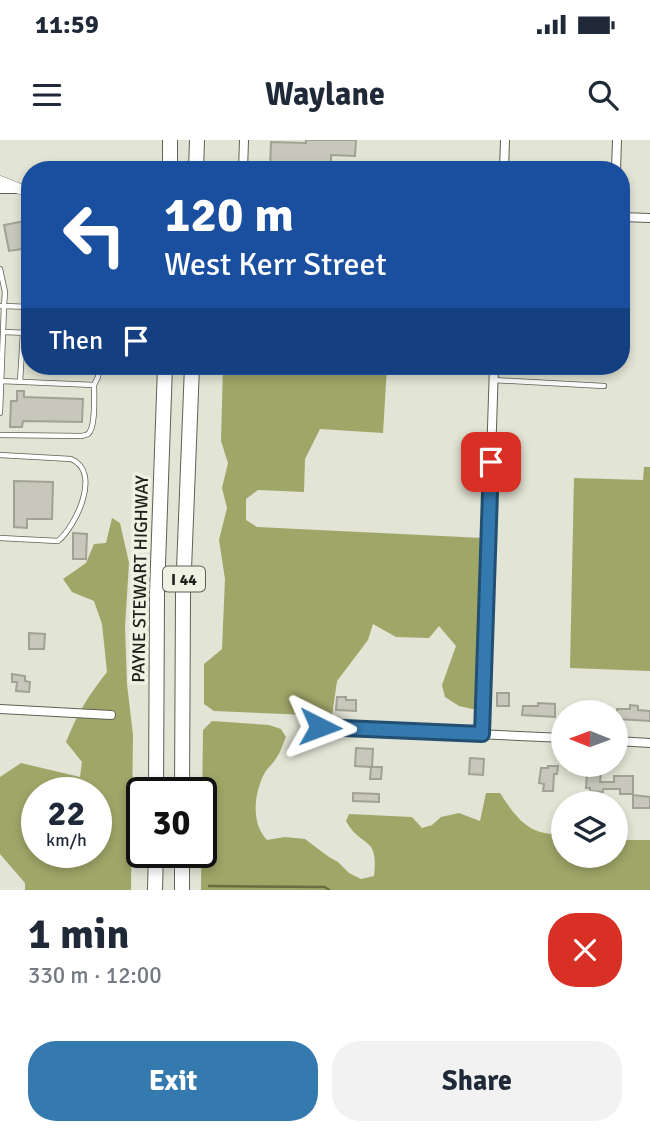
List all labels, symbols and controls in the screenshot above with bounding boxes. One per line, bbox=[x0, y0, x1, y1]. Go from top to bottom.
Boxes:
text: 11:59 bbox=[35, 9, 99, 41]
text: Waylane bbox=[265, 75, 385, 114]
icon: menu bbox=[28, 76, 66, 114]
icon: search bbox=[584, 76, 622, 114]
text: 120 m bbox=[164, 185, 294, 245]
icon: left bbox=[49, 189, 140, 280]
text: West Kerr Street bbox=[164, 245, 387, 284]
icon: arrive bbox=[117, 322, 155, 360]
text: Then bbox=[49, 325, 103, 357]
pin bbox=[461, 432, 521, 492]
icon: arrive bbox=[472, 443, 510, 481]
street label: PAYNE STEWART HIGHWAY bbox=[127, 475, 153, 683]
road number: I 44 bbox=[163, 566, 205, 592]
position arrow bbox=[283, 690, 357, 764]
north arrow bbox=[551, 700, 628, 777]
map controls bbox=[551, 700, 628, 868]
speed limit sign: 30 bbox=[126, 777, 217, 868]
button: layers bbox=[551, 791, 628, 868]
text: 22 bbox=[48, 792, 85, 835]
text: km/h bbox=[46, 829, 87, 851]
text: 1 min bbox=[28, 909, 129, 960]
button: close bbox=[548, 913, 622, 987]
text: 330 m · 12:00 bbox=[28, 961, 162, 990]
button: Exit bbox=[28, 1041, 318, 1121]
button: Share bbox=[332, 1041, 622, 1121]

